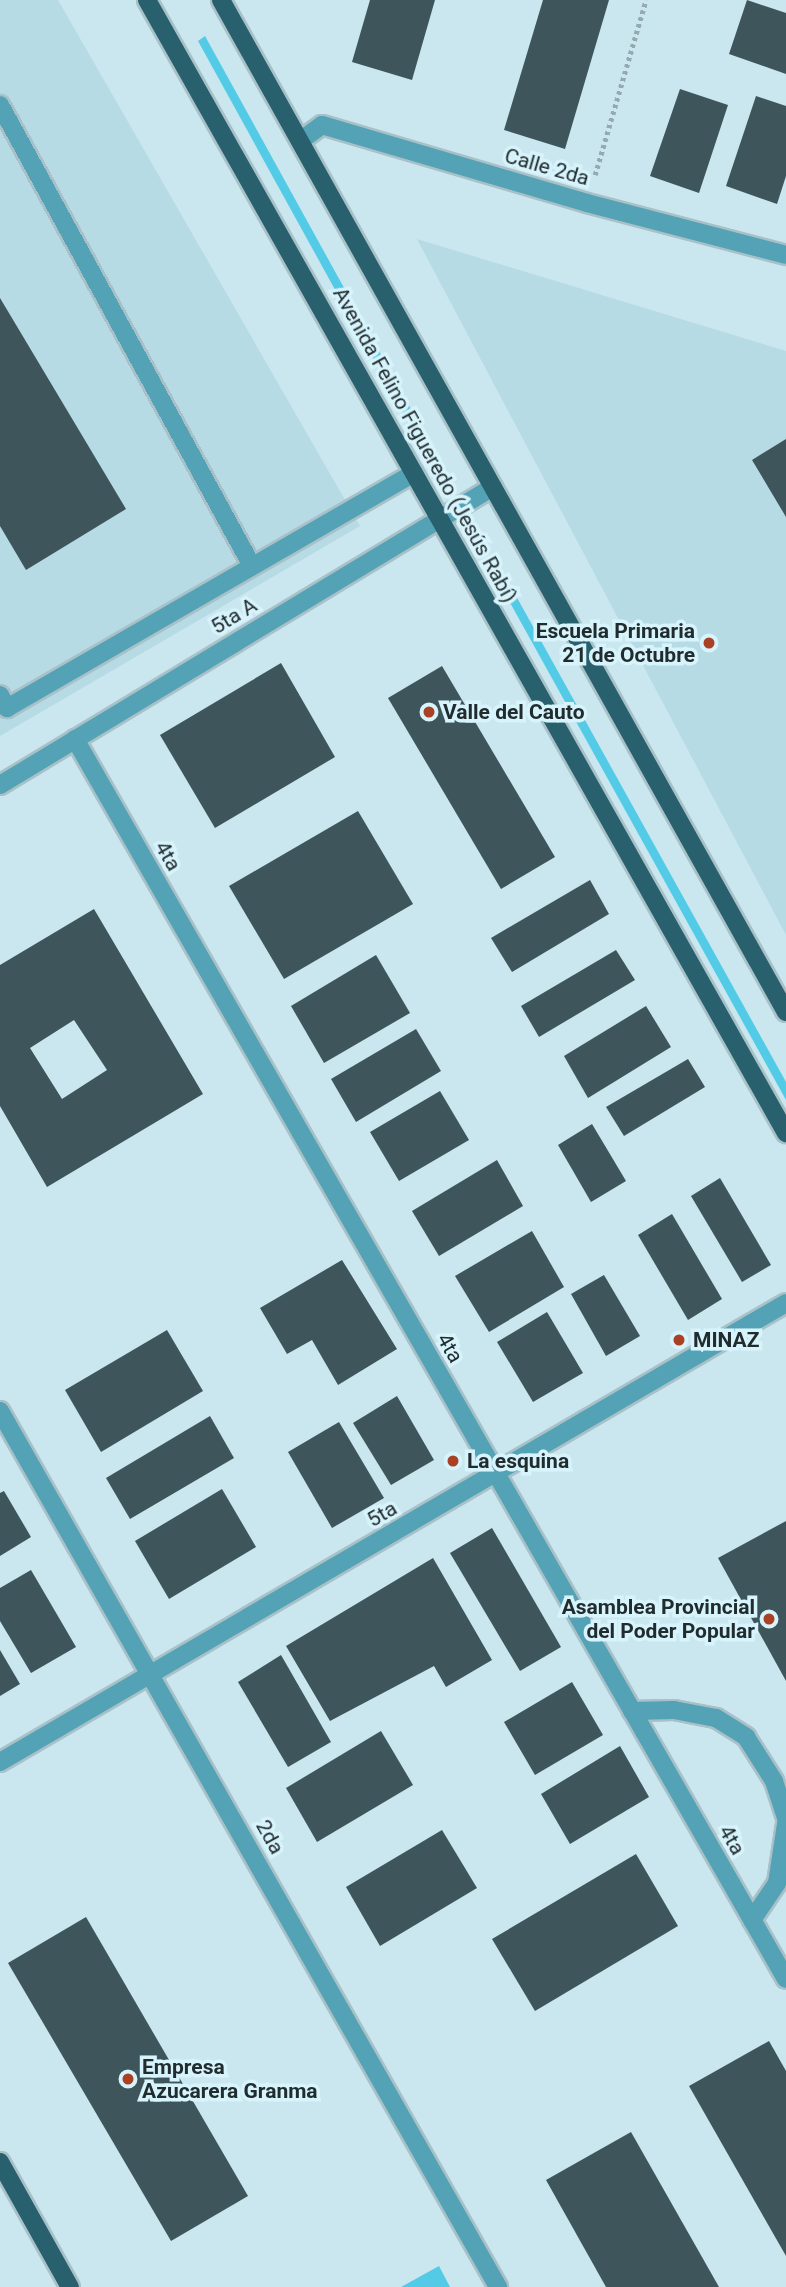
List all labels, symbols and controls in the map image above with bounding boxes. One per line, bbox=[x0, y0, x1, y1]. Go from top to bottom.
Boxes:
street label: Calle 2da bbox=[502, 143, 592, 191]
street label: Avenida Felino Figueredo (Jesús Rabí) bbox=[328, 283, 522, 607]
street label: 5ta A bbox=[207, 593, 261, 639]
place label: Escuela Primaria 21 de Octubre bbox=[536, 618, 695, 668]
marker: Escuela Primaria 21 de Octubre bbox=[701, 635, 717, 651]
place label: Valle del Cauto bbox=[443, 699, 585, 725]
marker: Valle del Cauto bbox=[421, 704, 437, 720]
street label: 4ta bbox=[150, 837, 186, 875]
place label: MINAZ bbox=[693, 1327, 759, 1353]
street label: 4ta bbox=[432, 1329, 468, 1367]
marker: MINAZ bbox=[671, 1332, 687, 1348]
place label: La esquina bbox=[467, 1448, 569, 1474]
marker: La esquina bbox=[445, 1453, 461, 1469]
street label: 5ta bbox=[363, 1496, 401, 1532]
place label: Asamblea Provincial del Poder Popular bbox=[562, 1594, 755, 1644]
marker: Asamblea Provincial del Poder Popular bbox=[761, 1611, 777, 1627]
street label: 2da bbox=[250, 1816, 290, 1858]
street label: 4ta bbox=[714, 1821, 750, 1859]
place label: Empresa Azucarera Granma bbox=[142, 2054, 318, 2104]
marker: Empresa Azucarera Granma bbox=[120, 2071, 136, 2087]

